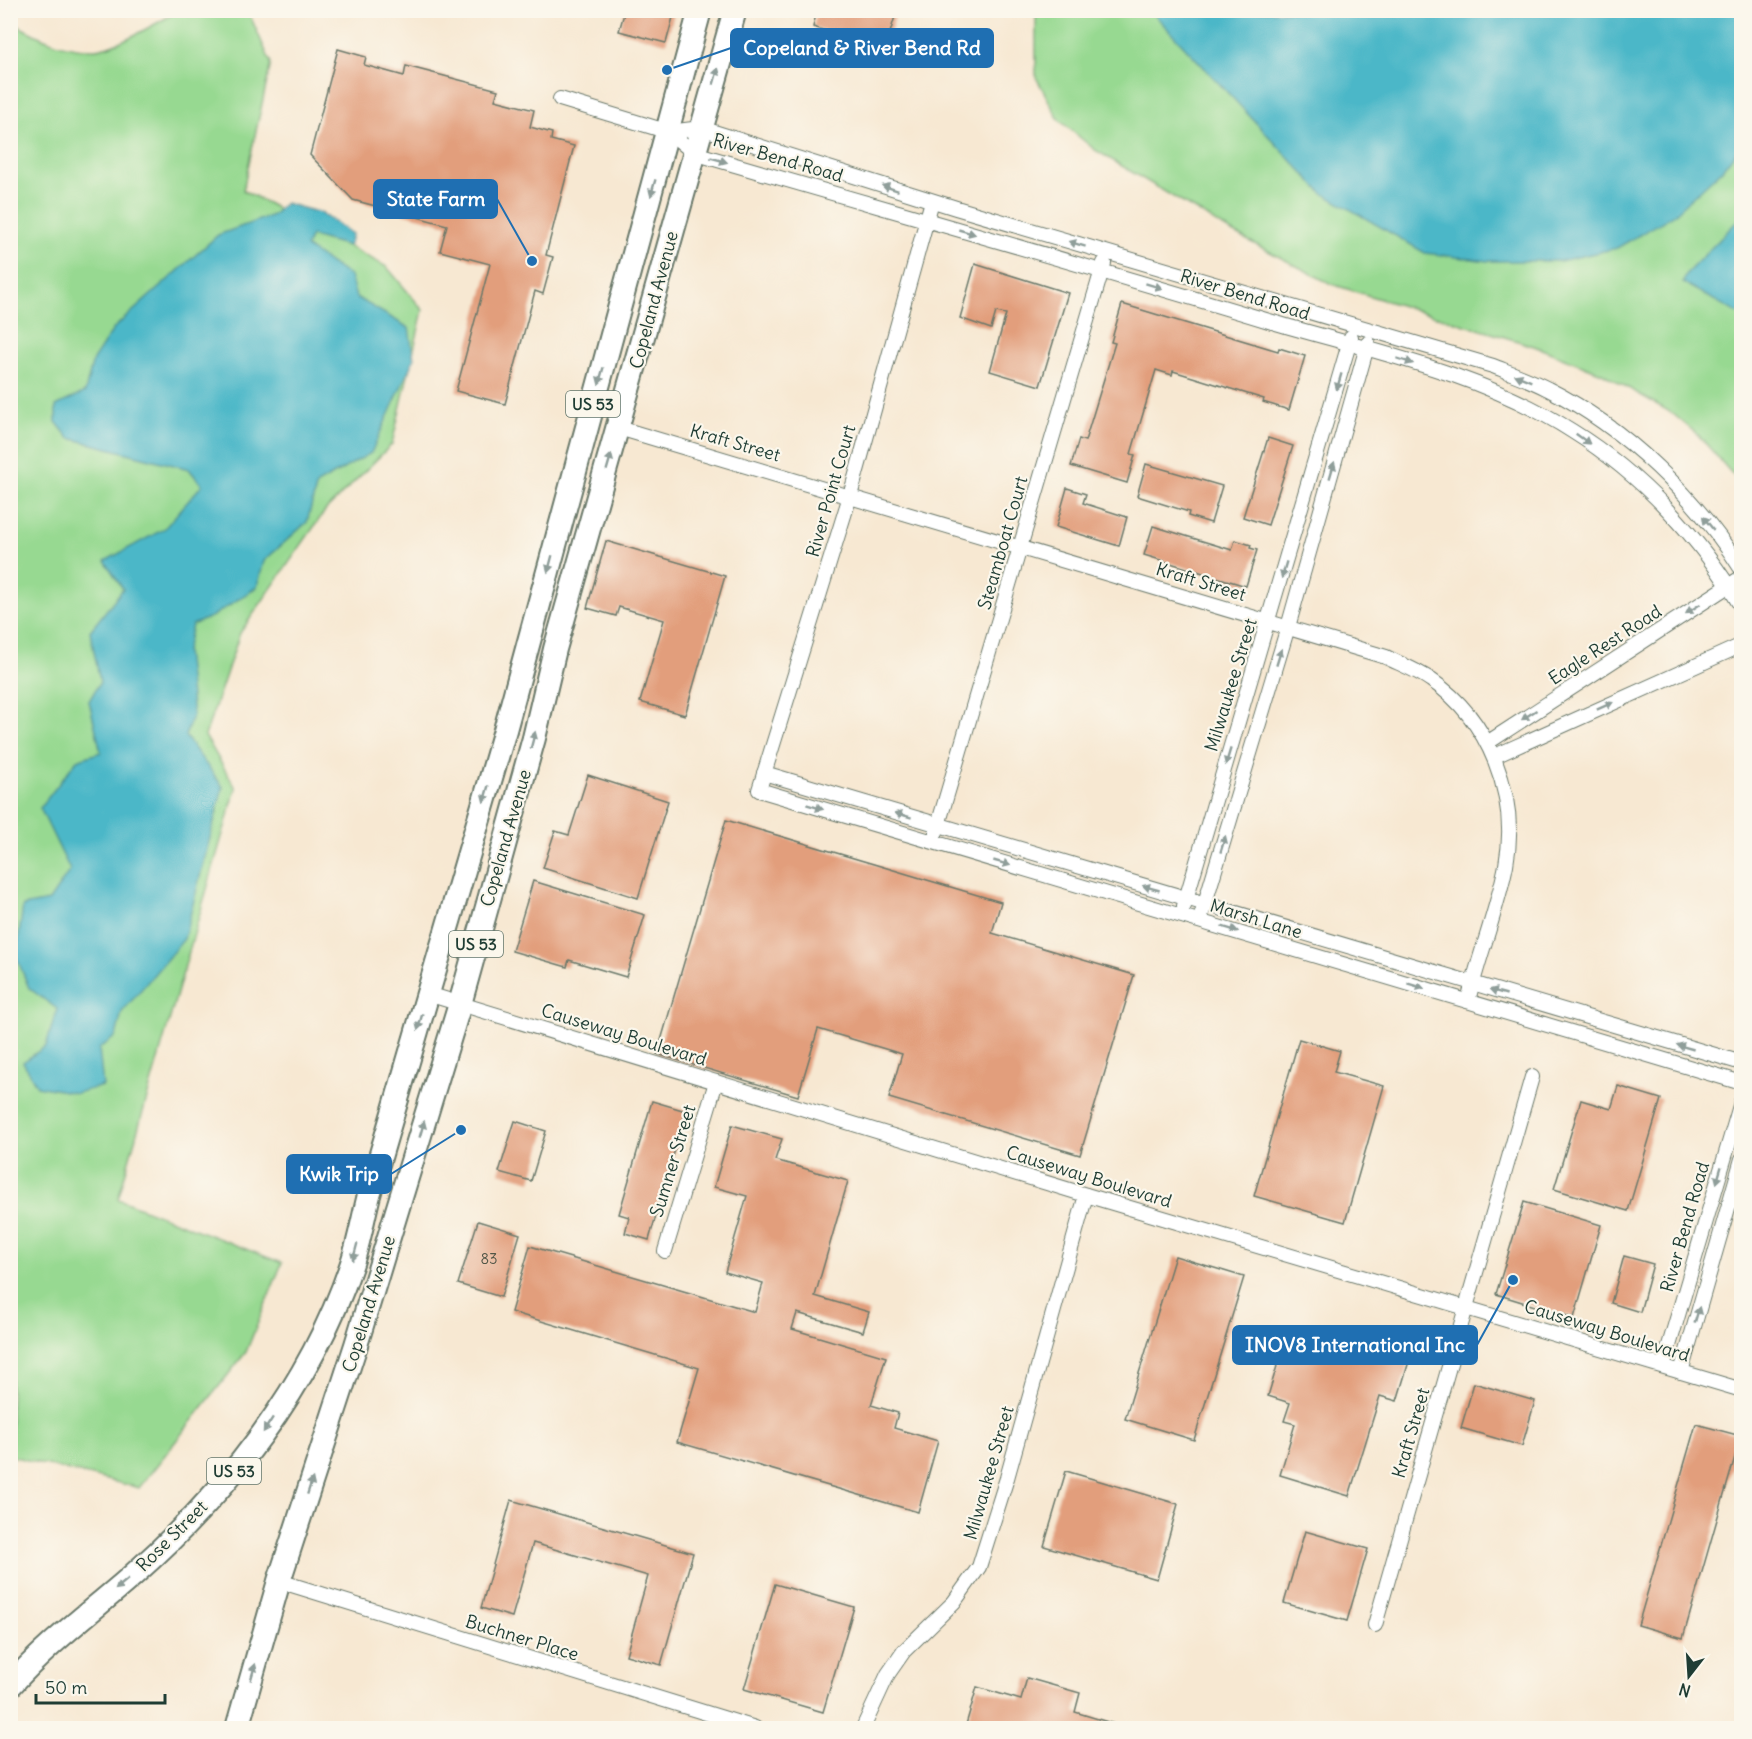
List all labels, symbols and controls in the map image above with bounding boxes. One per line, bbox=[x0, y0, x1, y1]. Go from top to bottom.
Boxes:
callout: Copeland & River Bend Rd bbox=[731, 29, 993, 67]
text: Copeland & River Bend Rd bbox=[743, 35, 981, 60]
one-way arrow bbox=[712, 67, 721, 85]
street label: River Bend Road bbox=[710, 128, 846, 187]
one-way arrow bbox=[710, 156, 728, 165]
one-way arrow bbox=[648, 179, 658, 197]
callout: State Farm bbox=[374, 180, 497, 218]
one-way arrow bbox=[881, 182, 899, 192]
text: State Farm bbox=[387, 186, 486, 211]
street label: Copeland Avenue bbox=[624, 228, 683, 371]
one-way arrow bbox=[958, 228, 976, 237]
one-way arrow bbox=[1067, 239, 1085, 248]
street label: River Bend Road bbox=[1177, 264, 1313, 325]
one-way arrow bbox=[1145, 282, 1163, 291]
one-way arrow bbox=[1396, 357, 1414, 366]
one-way arrow bbox=[596, 367, 605, 385]
one-way arrow bbox=[1333, 373, 1343, 392]
one-way arrow bbox=[1514, 373, 1532, 382]
road number: US 53 bbox=[566, 391, 620, 417]
street label: Kraft Street bbox=[687, 419, 783, 466]
street label: River Point Court bbox=[801, 422, 860, 560]
one-way arrow bbox=[1576, 432, 1591, 444]
one-way arrow bbox=[604, 453, 614, 472]
one-way arrow bbox=[1328, 461, 1337, 479]
street label: Steamboat Court bbox=[972, 474, 1033, 612]
one-way arrow bbox=[1701, 515, 1714, 531]
one-way arrow bbox=[544, 555, 554, 573]
street label: Kraft Street bbox=[1153, 557, 1249, 606]
one-way arrow bbox=[1279, 561, 1288, 579]
street label: Eagle Rest Road bbox=[1544, 599, 1666, 690]
one-way arrow bbox=[1684, 603, 1701, 614]
street label: Milwaukee Street bbox=[1199, 615, 1262, 754]
one-way arrow bbox=[1275, 648, 1284, 666]
one-way arrow bbox=[1597, 702, 1614, 711]
one-way arrow bbox=[1521, 710, 1538, 721]
one-way arrow bbox=[529, 730, 539, 749]
one-way arrow bbox=[1223, 748, 1232, 766]
street label: Copeland Avenue bbox=[475, 767, 536, 909]
one-way arrow bbox=[481, 786, 490, 804]
one-way arrow bbox=[807, 803, 825, 812]
one-way arrow bbox=[894, 810, 912, 819]
one-way arrow bbox=[1219, 835, 1228, 853]
one-way arrow bbox=[993, 859, 1011, 868]
one-way arrow bbox=[1141, 883, 1159, 892]
street label: Marsh Lane bbox=[1207, 894, 1305, 943]
one-way arrow bbox=[1221, 925, 1239, 934]
road number: US 53 bbox=[449, 931, 503, 957]
one-way arrow bbox=[1407, 982, 1425, 991]
one-way arrow bbox=[1489, 987, 1507, 996]
street label: Causeway Boulevard bbox=[539, 998, 710, 1071]
one-way arrow bbox=[415, 1013, 424, 1031]
one-way arrow bbox=[1676, 1042, 1694, 1051]
street label: Sumner Street bbox=[645, 1102, 700, 1220]
one-way arrow bbox=[417, 1120, 427, 1138]
street label: Causeway Boulevard bbox=[1004, 1140, 1175, 1213]
callout: Kwik Trip bbox=[287, 1155, 391, 1193]
street label: River Bend Road bbox=[1655, 1159, 1714, 1295]
text: Kwik Trip bbox=[299, 1161, 379, 1186]
one-way arrow bbox=[1714, 1166, 1723, 1184]
street label: Copeland Avenue bbox=[337, 1233, 400, 1375]
one-way arrow bbox=[350, 1243, 359, 1261]
house number: 83 bbox=[480, 1249, 498, 1268]
street label: Causeway Boulevard bbox=[1522, 1294, 1693, 1367]
one-way arrow bbox=[1693, 1306, 1702, 1324]
callout: INOV8 International Inc bbox=[1233, 1326, 1477, 1364]
text: INOV8 International Inc bbox=[1245, 1332, 1465, 1357]
street label: Kraft Street bbox=[1387, 1385, 1434, 1481]
street label: Milwaukee Street bbox=[958, 1403, 1019, 1542]
one-way arrow bbox=[262, 1417, 273, 1433]
road number: US 53 bbox=[207, 1458, 261, 1484]
one-way arrow bbox=[306, 1477, 315, 1495]
street label: Rose Street bbox=[131, 1495, 212, 1576]
one-way arrow bbox=[115, 1577, 130, 1590]
street label: Buchner Place bbox=[463, 1609, 581, 1666]
north arrow bbox=[1659, 1646, 1719, 1706]
one-way arrow bbox=[249, 1663, 258, 1681]
scale bar bbox=[36, 1667, 165, 1705]
text: 50 m bbox=[45, 1676, 87, 1699]
text: N bbox=[1676, 1679, 1693, 1702]

